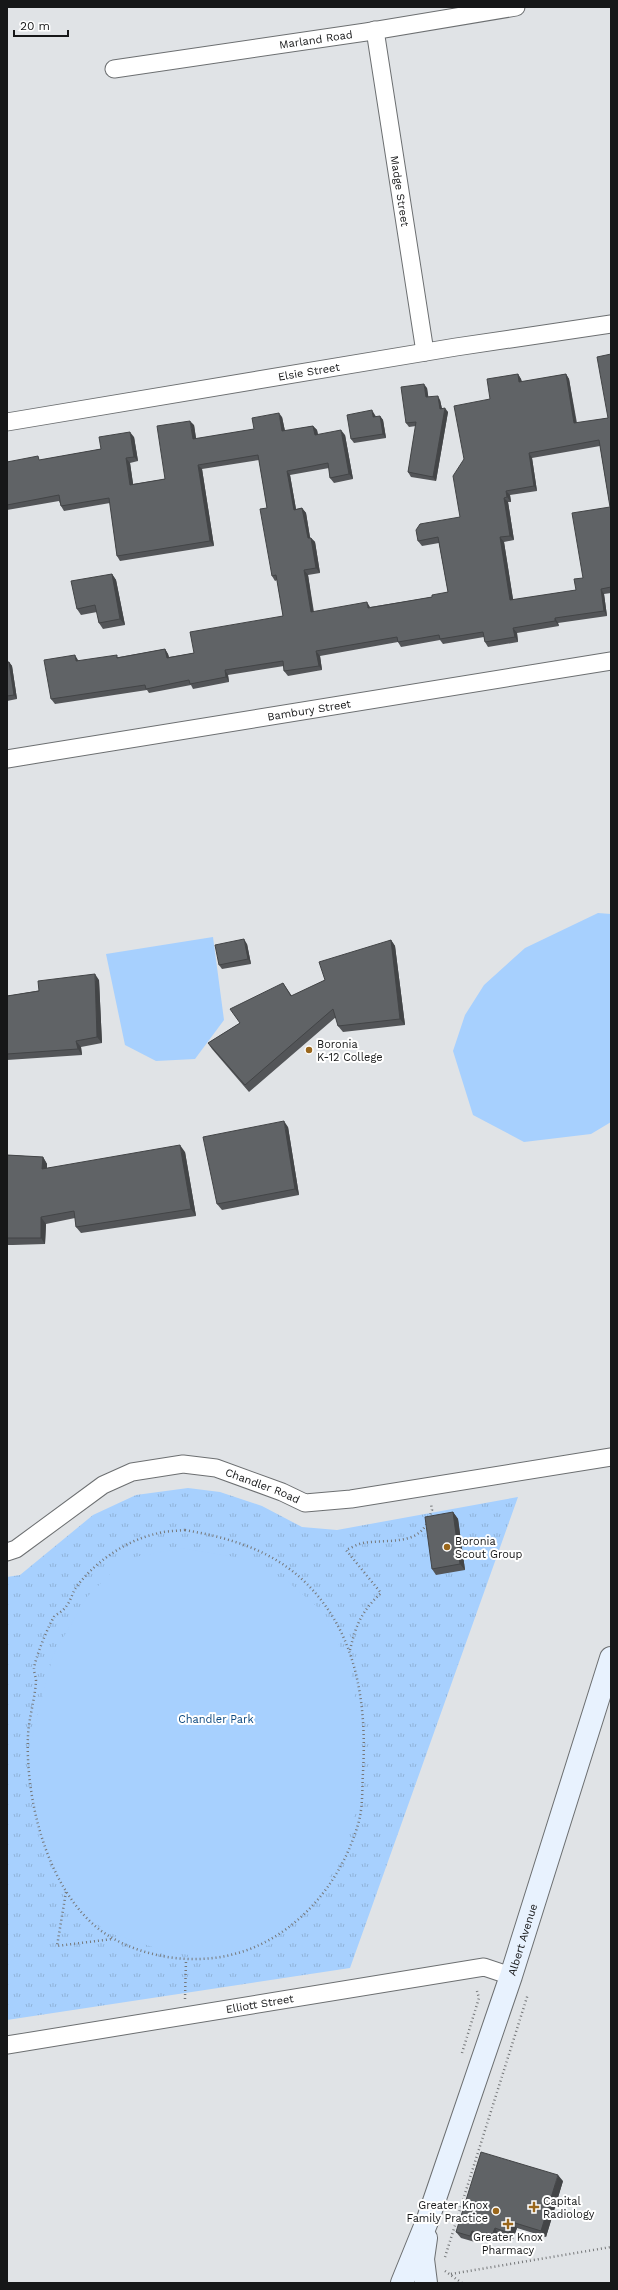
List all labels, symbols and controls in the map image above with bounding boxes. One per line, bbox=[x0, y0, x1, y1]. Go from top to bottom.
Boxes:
scale bar bbox=[14, 12, 68, 38]
text: 20 m bbox=[20, 19, 50, 33]
street label: Marland Road bbox=[278, 28, 353, 52]
street label: Madge Street bbox=[388, 155, 411, 228]
street label: Elsie Street bbox=[277, 360, 341, 384]
street label: Bambury Street bbox=[266, 697, 352, 724]
place label: Boronia K-12 College bbox=[317, 1038, 383, 1064]
marker: Boronia K-12 College bbox=[304, 1045, 314, 1055]
street label: Chandler Road bbox=[223, 1466, 302, 1507]
place label: Boronia Scout Group bbox=[455, 1535, 523, 1561]
marker: Boronia Scout Group bbox=[442, 1542, 452, 1552]
park label: Chandler Park bbox=[178, 1713, 254, 1726]
street label: Albert Avenue bbox=[505, 1902, 540, 1977]
street label: Elliott Street bbox=[225, 1992, 295, 2016]
place label: Capital Radiology bbox=[543, 2195, 595, 2221]
place label: Greater Knox Family Practice bbox=[407, 2199, 488, 2225]
marker: Capital Radiology bbox=[528, 2201, 540, 2213]
marker: Greater Knox Family Practice bbox=[491, 2206, 501, 2216]
marker: Greater Knox Pharmacy bbox=[503, 2219, 513, 2229]
place label: Greater Knox Pharmacy bbox=[473, 2231, 543, 2257]

